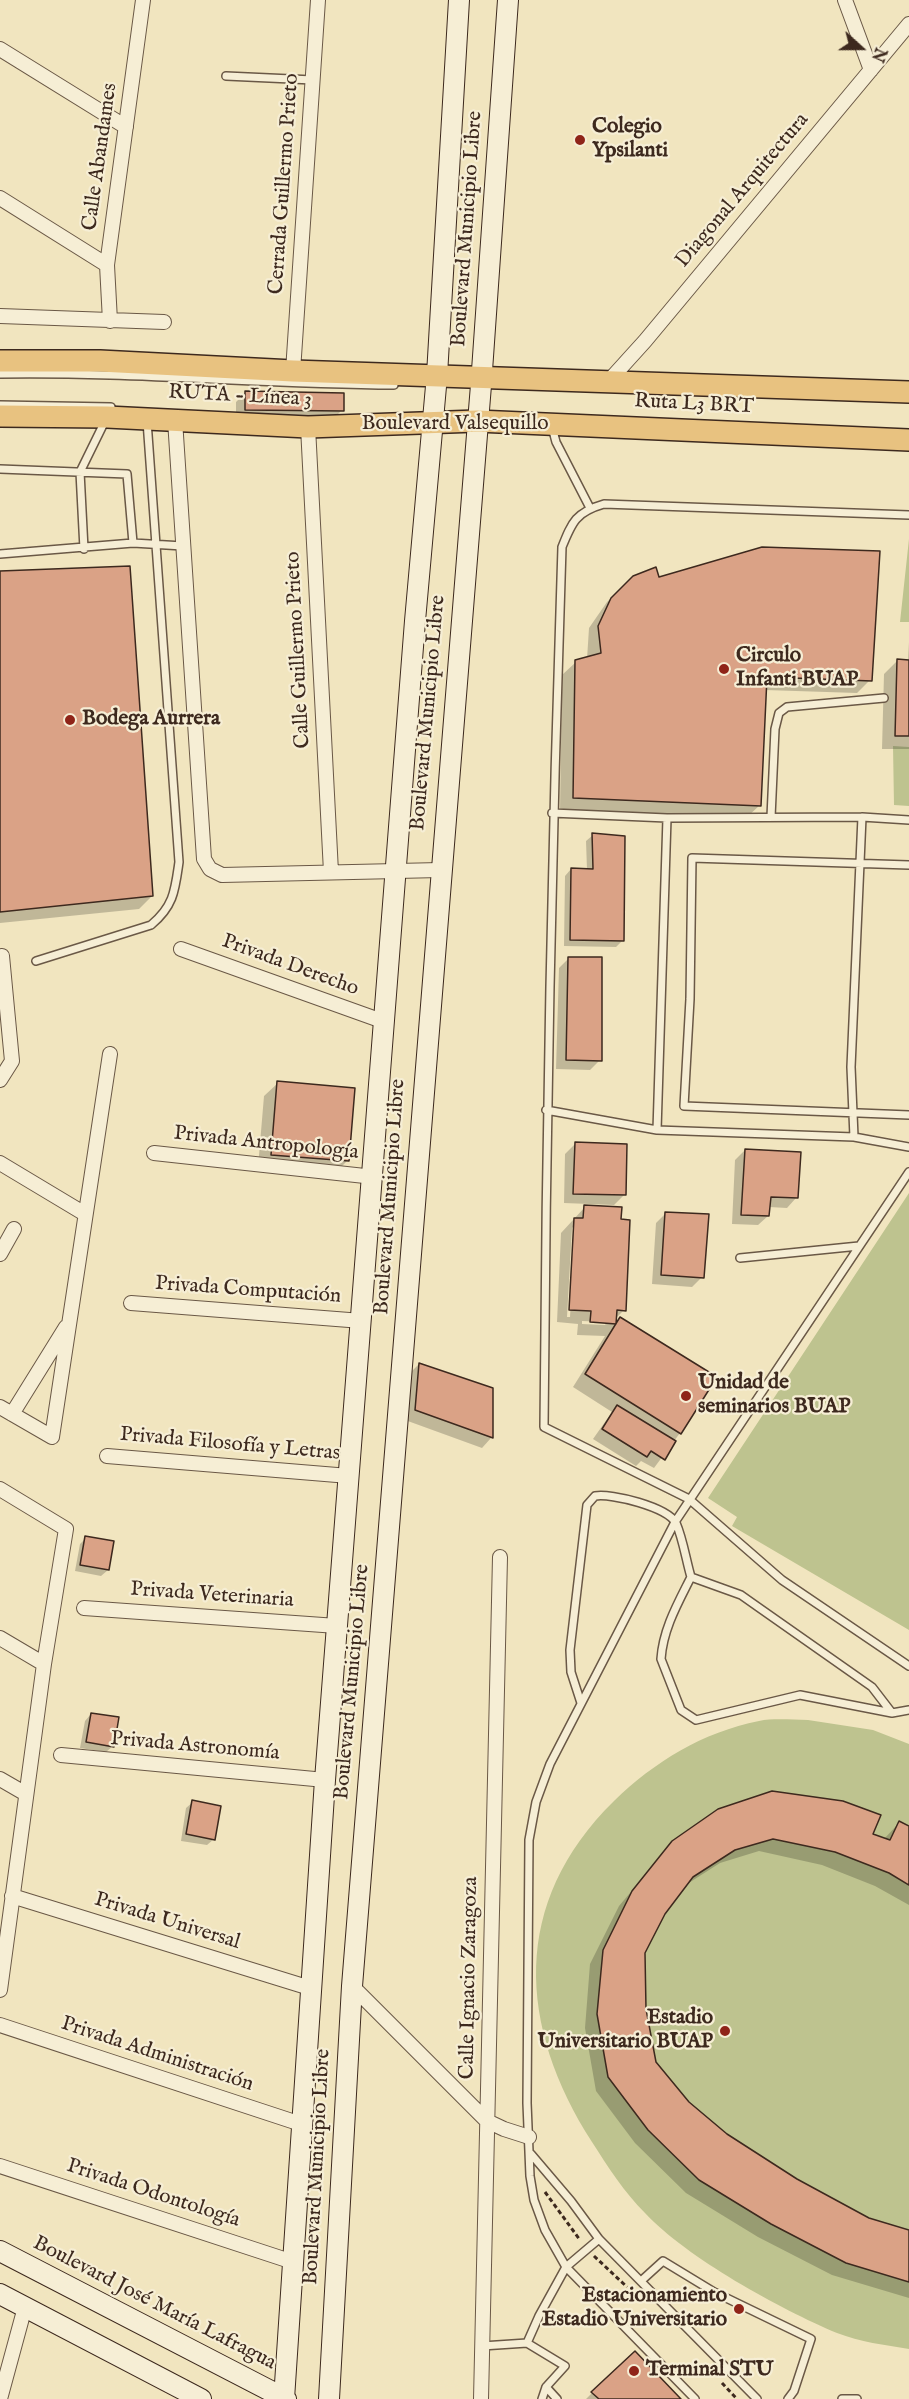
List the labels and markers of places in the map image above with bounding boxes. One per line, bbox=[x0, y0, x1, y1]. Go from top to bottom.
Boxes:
place label: Colegio Ypsilanti bbox=[592, 115, 668, 165]
marker: Colegio Ypsilanti bbox=[573, 133, 587, 147]
place label: Circulo Infanti BUAP bbox=[736, 644, 858, 694]
marker: Circulo Infanti BUAP bbox=[717, 662, 731, 676]
place label: Bodega Aurrera bbox=[82, 707, 220, 733]
marker: Bodega Aurrera bbox=[63, 713, 77, 727]
place label: Unidad de seminarios BUAP bbox=[698, 1371, 850, 1421]
marker: Unidad de seminarios BUAP bbox=[679, 1389, 693, 1403]
place label: Estadio Universitario BUAP bbox=[537, 2006, 713, 2056]
marker: Estadio Universitario BUAP bbox=[718, 2024, 732, 2038]
place label: Estacionamiento Estadio Universitario bbox=[542, 2284, 727, 2334]
marker: Estacionamiento Estadio Universitario bbox=[732, 2302, 746, 2316]
place label: Terminal STU bbox=[646, 2358, 773, 2384]
marker: Terminal STU bbox=[627, 2364, 641, 2378]

